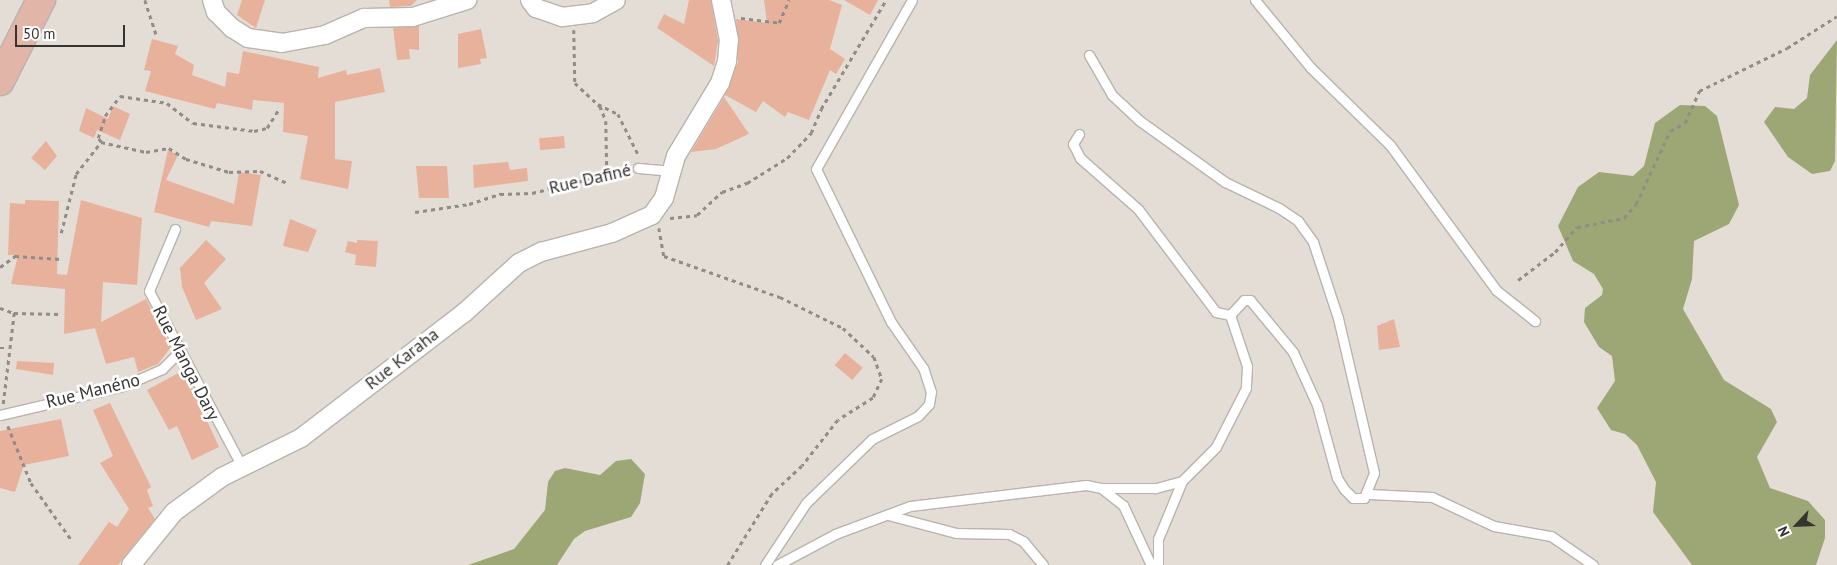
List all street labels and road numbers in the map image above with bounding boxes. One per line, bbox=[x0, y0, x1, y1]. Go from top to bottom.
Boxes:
street label: Rue Dafiné bbox=[547, 159, 633, 199]
street label: Rue Manga Dary bbox=[148, 302, 224, 424]
street label: Rue Karaha bbox=[361, 324, 443, 394]
street label: Rue Manéno bbox=[44, 369, 142, 413]

